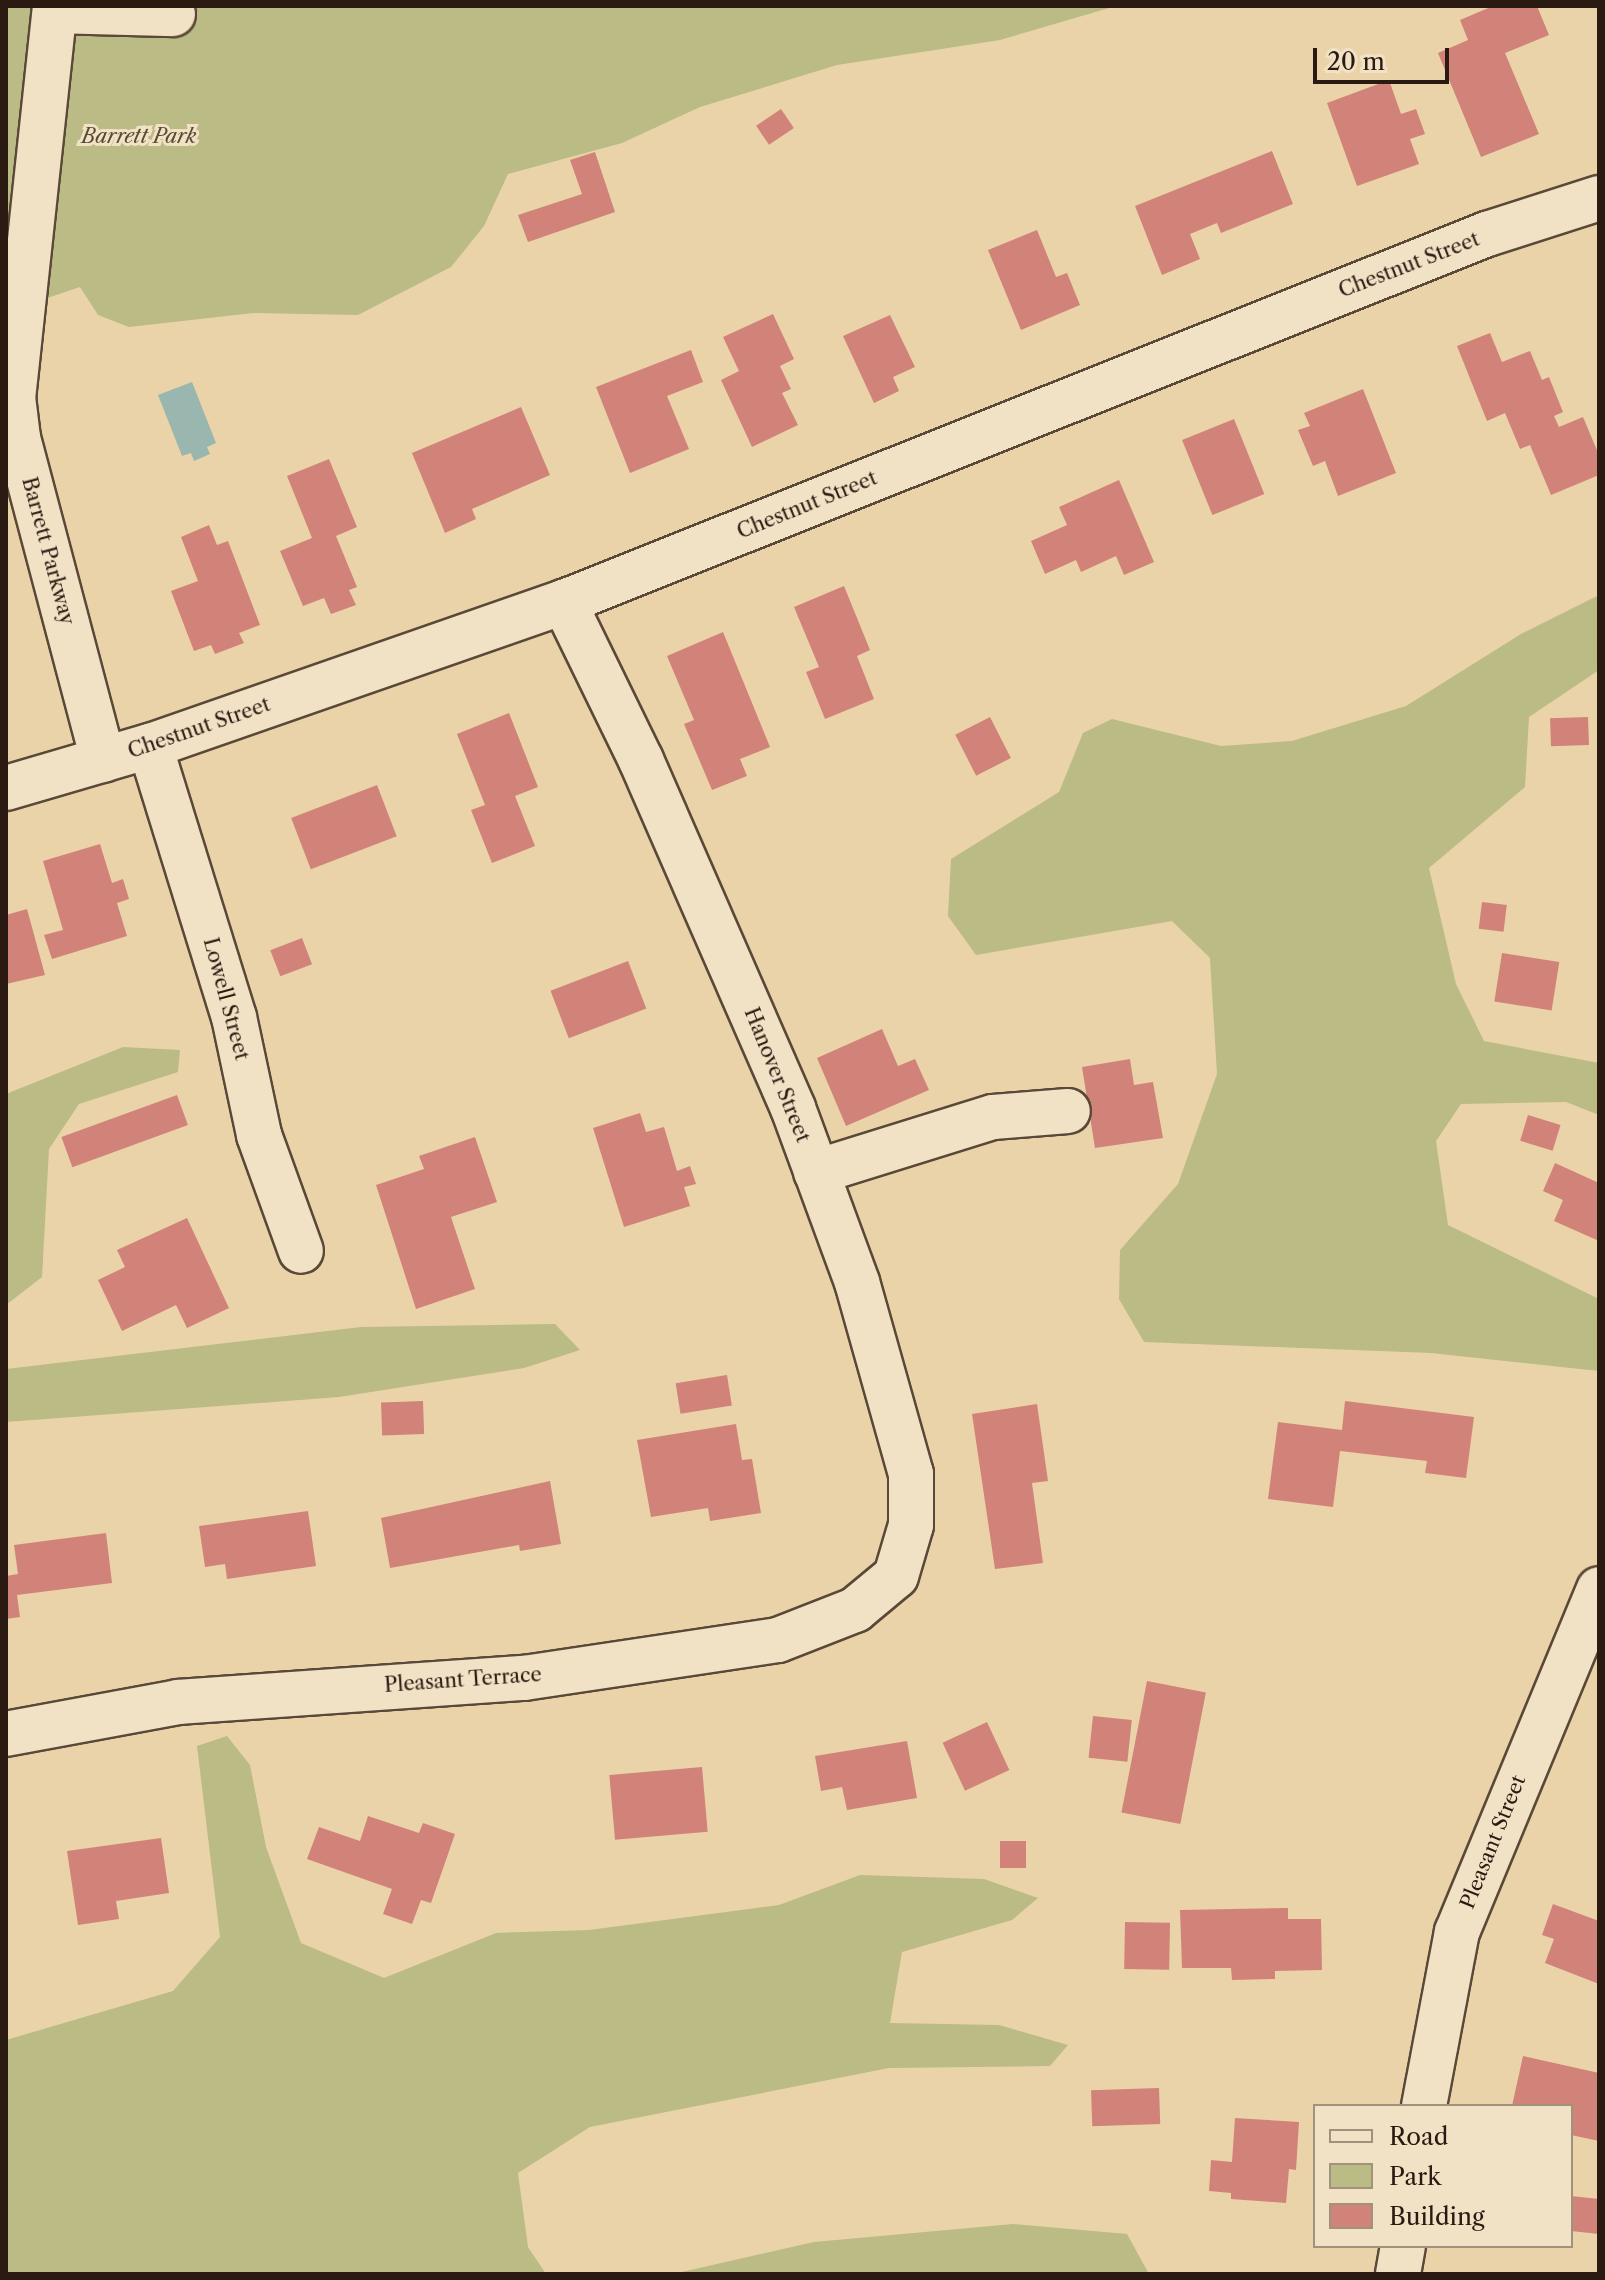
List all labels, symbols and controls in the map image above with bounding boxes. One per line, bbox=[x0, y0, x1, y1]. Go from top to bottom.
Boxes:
scale bar bbox=[1317, 32, 1453, 82]
text: 20 m bbox=[1327, 47, 1385, 76]
park label: Barrett Park bbox=[82, 124, 196, 148]
street label: Chestnut Street bbox=[1335, 227, 1483, 303]
street label: Chestnut Street bbox=[734, 466, 880, 544]
street label: Barrett Parkway bbox=[17, 475, 79, 627]
street label: Chestnut Street bbox=[125, 692, 273, 764]
street label: Lowell Street bbox=[198, 935, 254, 1063]
street label: Hanover Street bbox=[739, 1004, 815, 1146]
street label: Pleasant Terrace bbox=[383, 1663, 543, 1697]
street label: Pleasant Street bbox=[1455, 1772, 1531, 1912]
legend bbox=[1313, 2104, 1573, 2248]
text: Road bbox=[1389, 2122, 1448, 2151]
text: Park bbox=[1389, 2162, 1441, 2191]
text: Building bbox=[1389, 2202, 1485, 2231]

